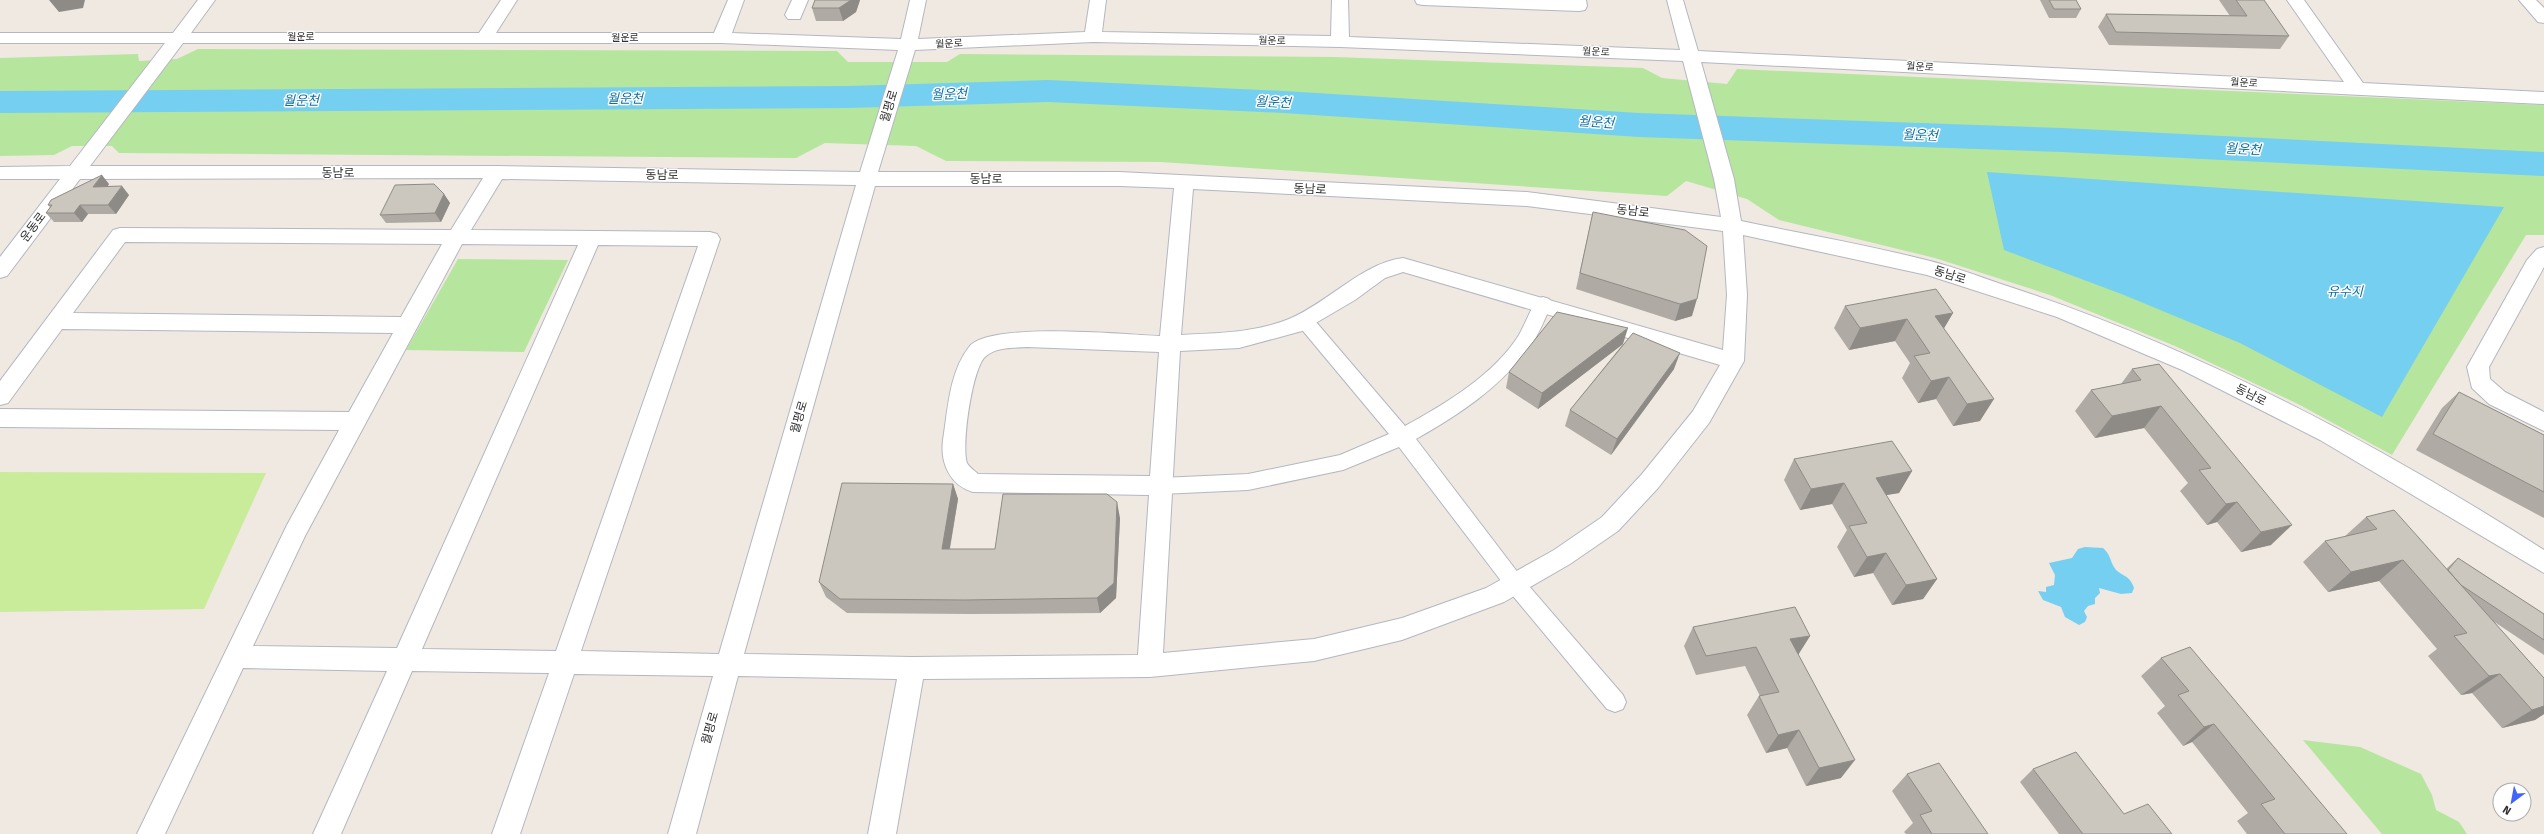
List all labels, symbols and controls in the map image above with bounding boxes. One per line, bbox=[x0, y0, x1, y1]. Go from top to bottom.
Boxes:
street label: 월운로 bbox=[287, 31, 315, 43]
street label: 월운로 bbox=[611, 32, 639, 44]
street label: 월운로 bbox=[1258, 35, 1286, 47]
street label: 월운로 bbox=[935, 37, 963, 51]
street label: 월운로 bbox=[1582, 46, 1610, 58]
street label: 월운로 bbox=[1906, 60, 1934, 74]
street label: 월운로 bbox=[2230, 76, 2258, 90]
water label: 월운천 bbox=[931, 86, 968, 102]
street label: 월평로 bbox=[877, 88, 901, 124]
water label: 월운천 bbox=[607, 91, 644, 106]
water label: 월운천 bbox=[283, 93, 320, 108]
water label: 월운천 bbox=[1255, 94, 1292, 110]
water label: 월운천 bbox=[1578, 113, 1615, 131]
water label: 월운천 bbox=[1902, 127, 1939, 143]
water label: 월운천 bbox=[2225, 141, 2262, 157]
street label: 동남로 bbox=[321, 166, 355, 180]
street label: 동남로 bbox=[645, 168, 679, 182]
street label: 동남로 bbox=[969, 172, 1003, 186]
street label: 동남로 bbox=[1293, 181, 1327, 197]
street label: 동남로 bbox=[1616, 202, 1650, 220]
street label: 운동로 bbox=[17, 210, 49, 244]
street label: 동남로 bbox=[1932, 263, 1968, 287]
water label: 유수지 bbox=[2327, 284, 2364, 299]
street label: 동남로 bbox=[2233, 381, 2269, 409]
street label: 월평로 bbox=[788, 399, 810, 435]
street label: 월평로 bbox=[699, 710, 721, 746]
north arrow bbox=[2492, 782, 2532, 822]
text: N bbox=[2500, 803, 2514, 818]

